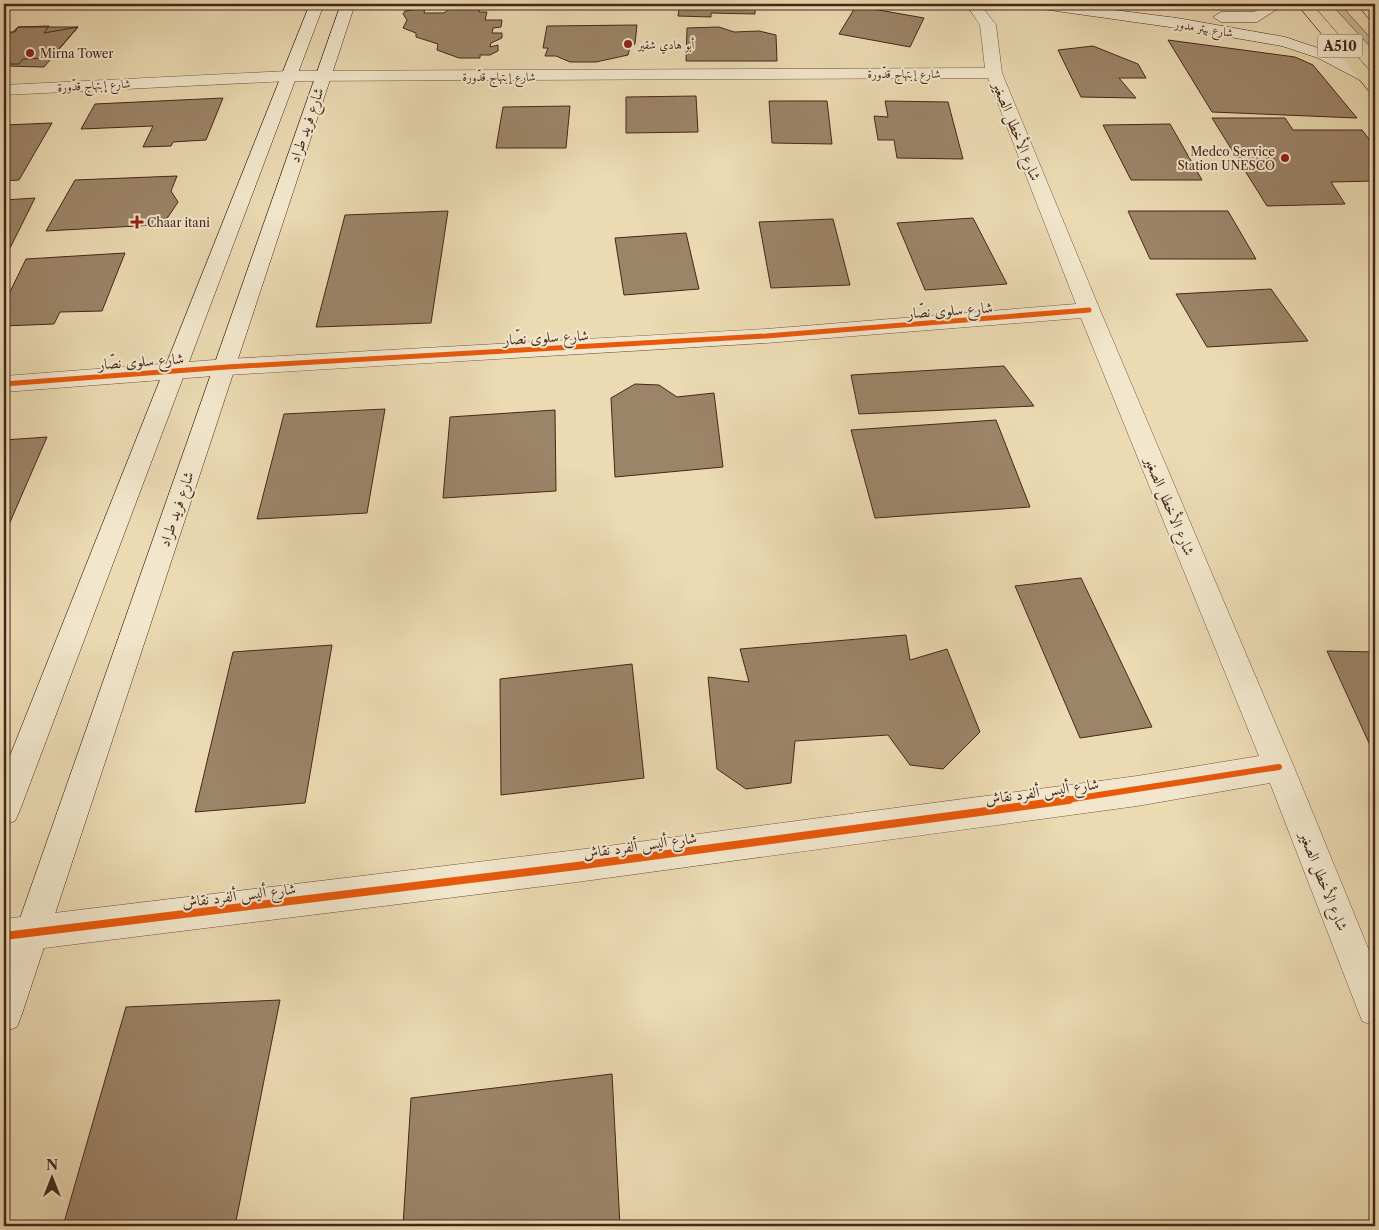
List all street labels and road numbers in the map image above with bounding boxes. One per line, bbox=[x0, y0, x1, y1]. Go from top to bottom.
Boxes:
street label: شارع بيتر مدور bbox=[1172, 16, 1234, 44]
road number: A510 bbox=[1318, 34, 1362, 58]
street label: شارع إبتهاج قدّورة bbox=[867, 66, 941, 85]
street label: شارع إبتهاج قدّورة bbox=[462, 69, 536, 88]
street label: شارع إبتهاج قدّورة bbox=[57, 76, 131, 98]
street label: شارع الأخطل الصغير bbox=[984, 76, 1046, 185]
street label: شارع فريد طراد bbox=[284, 85, 332, 166]
street label: شارع سلوى نصّار bbox=[905, 297, 994, 327]
street label: شارع سلوى نصّار bbox=[501, 324, 590, 353]
street label: شارع سلوى نصّار bbox=[96, 348, 185, 378]
street label: شارع الأخطل الصغير bbox=[1136, 452, 1200, 560]
street label: شارع فريد طراد bbox=[154, 469, 202, 550]
street label: شارع أليس ألفرد نقاش bbox=[984, 773, 1101, 812]
street label: شارع الأخطل الصغير bbox=[1291, 826, 1353, 935]
street label: شارع أليس ألفرد نقاش bbox=[582, 827, 699, 866]
street label: شارع أليس ألفرد نقاش bbox=[181, 878, 297, 915]

